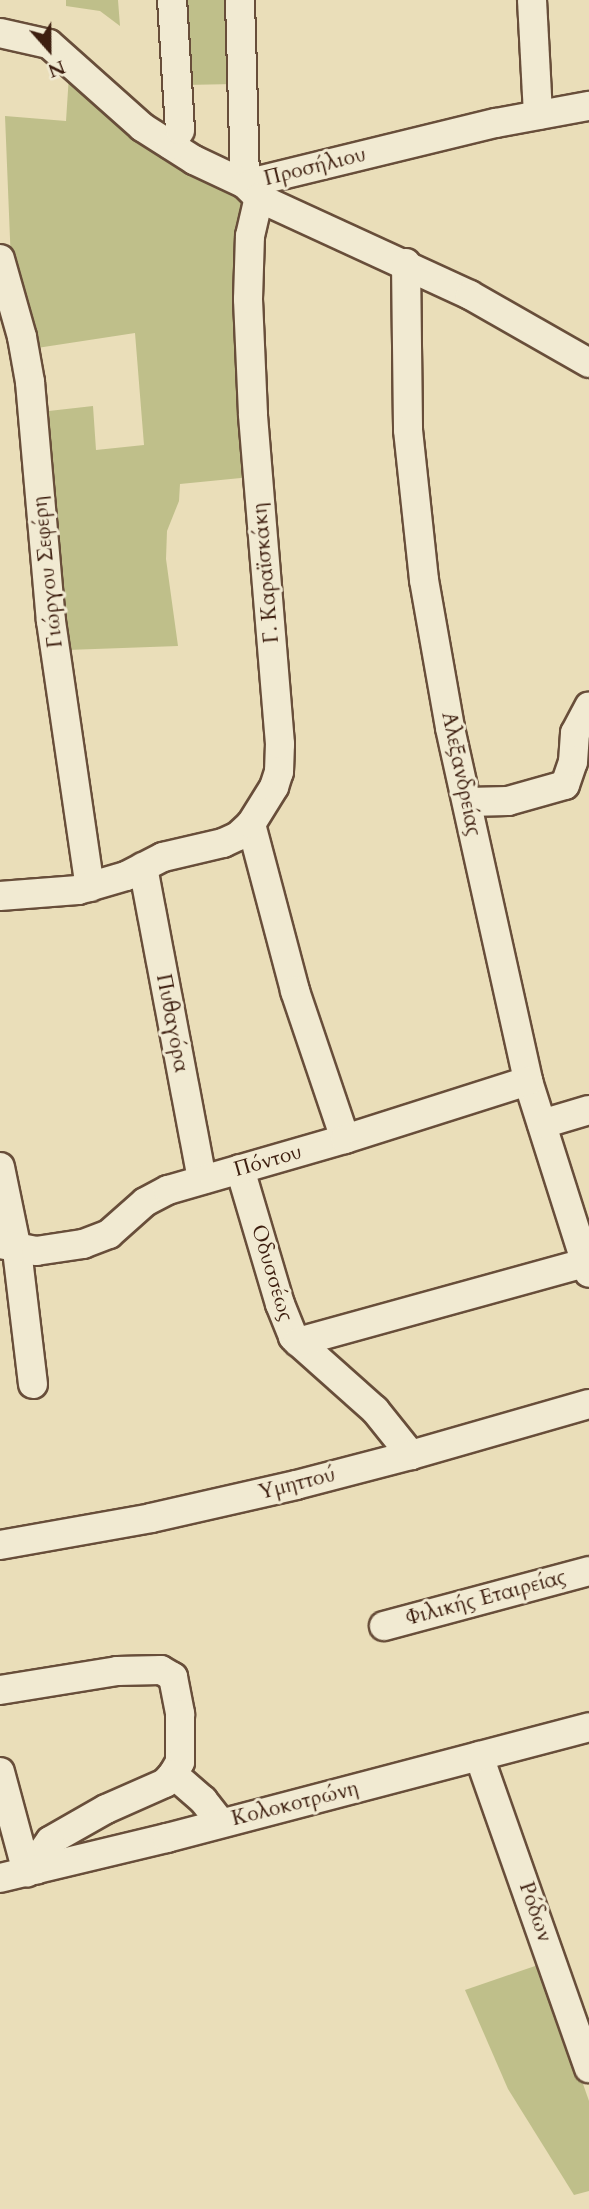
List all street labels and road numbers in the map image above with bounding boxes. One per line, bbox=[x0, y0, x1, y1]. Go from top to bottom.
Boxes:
street label: Προσήλιου bbox=[262, 142, 368, 192]
street label: Γιώργου Σεφέρη bbox=[28, 495, 68, 649]
street label: Γ. Καραϊσκάκη bbox=[247, 502, 285, 644]
street label: Αλεξανδρείας bbox=[436, 710, 486, 838]
street label: Πυθαγόρα bbox=[150, 972, 194, 1074]
street label: Πόντου bbox=[231, 1139, 305, 1183]
street label: Οδυσσέως bbox=[245, 1222, 299, 1324]
street label: Υμηττού bbox=[256, 1462, 338, 1506]
street label: Φιλικής Εταιρείας bbox=[403, 1565, 569, 1631]
street label: Κολοκοτρώνη bbox=[229, 1776, 361, 1832]
street label: Ρόδων bbox=[513, 1879, 557, 1945]

